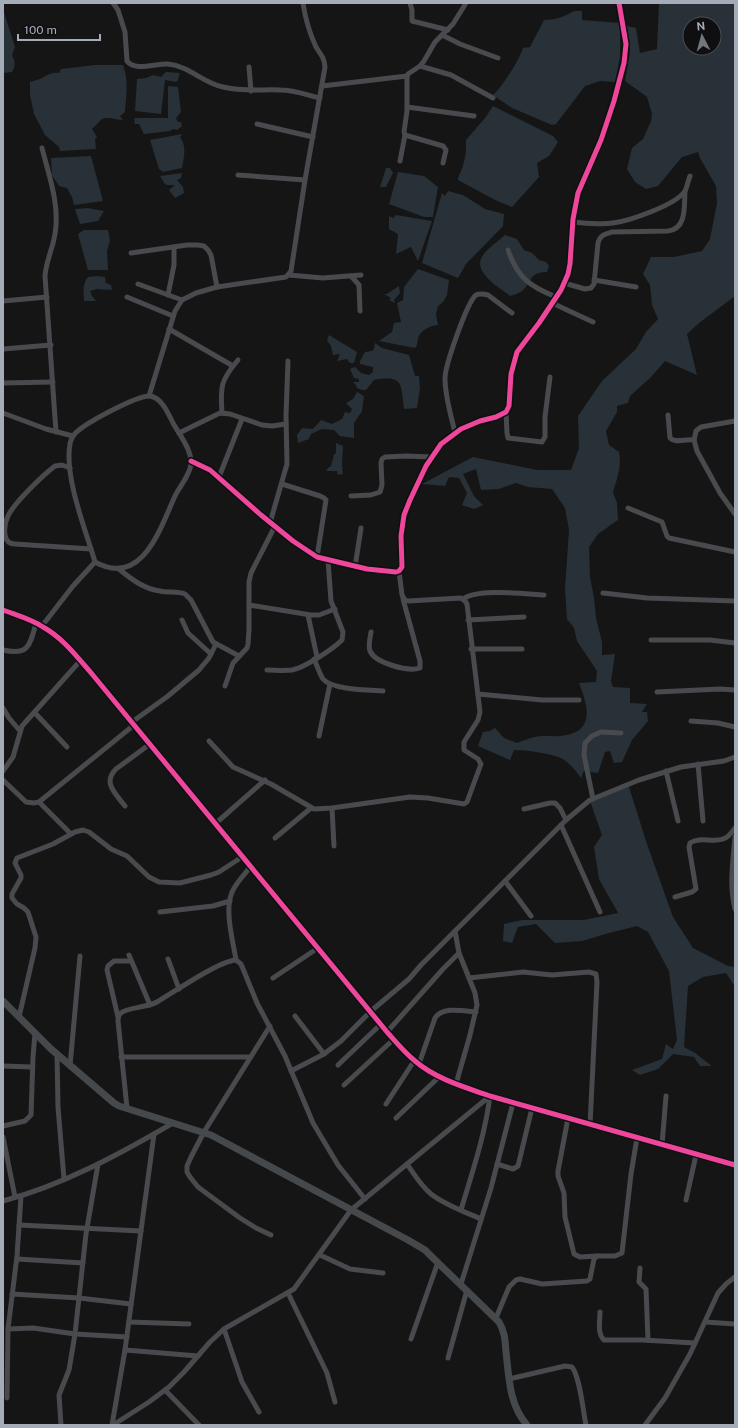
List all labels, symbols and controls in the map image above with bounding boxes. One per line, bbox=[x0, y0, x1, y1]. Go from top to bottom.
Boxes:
scale bar bbox=[18, 16, 100, 42]
north arrow bbox=[682, 16, 722, 56]
text: N bbox=[696, 20, 706, 32]
text: 100 m bbox=[24, 23, 57, 37]

